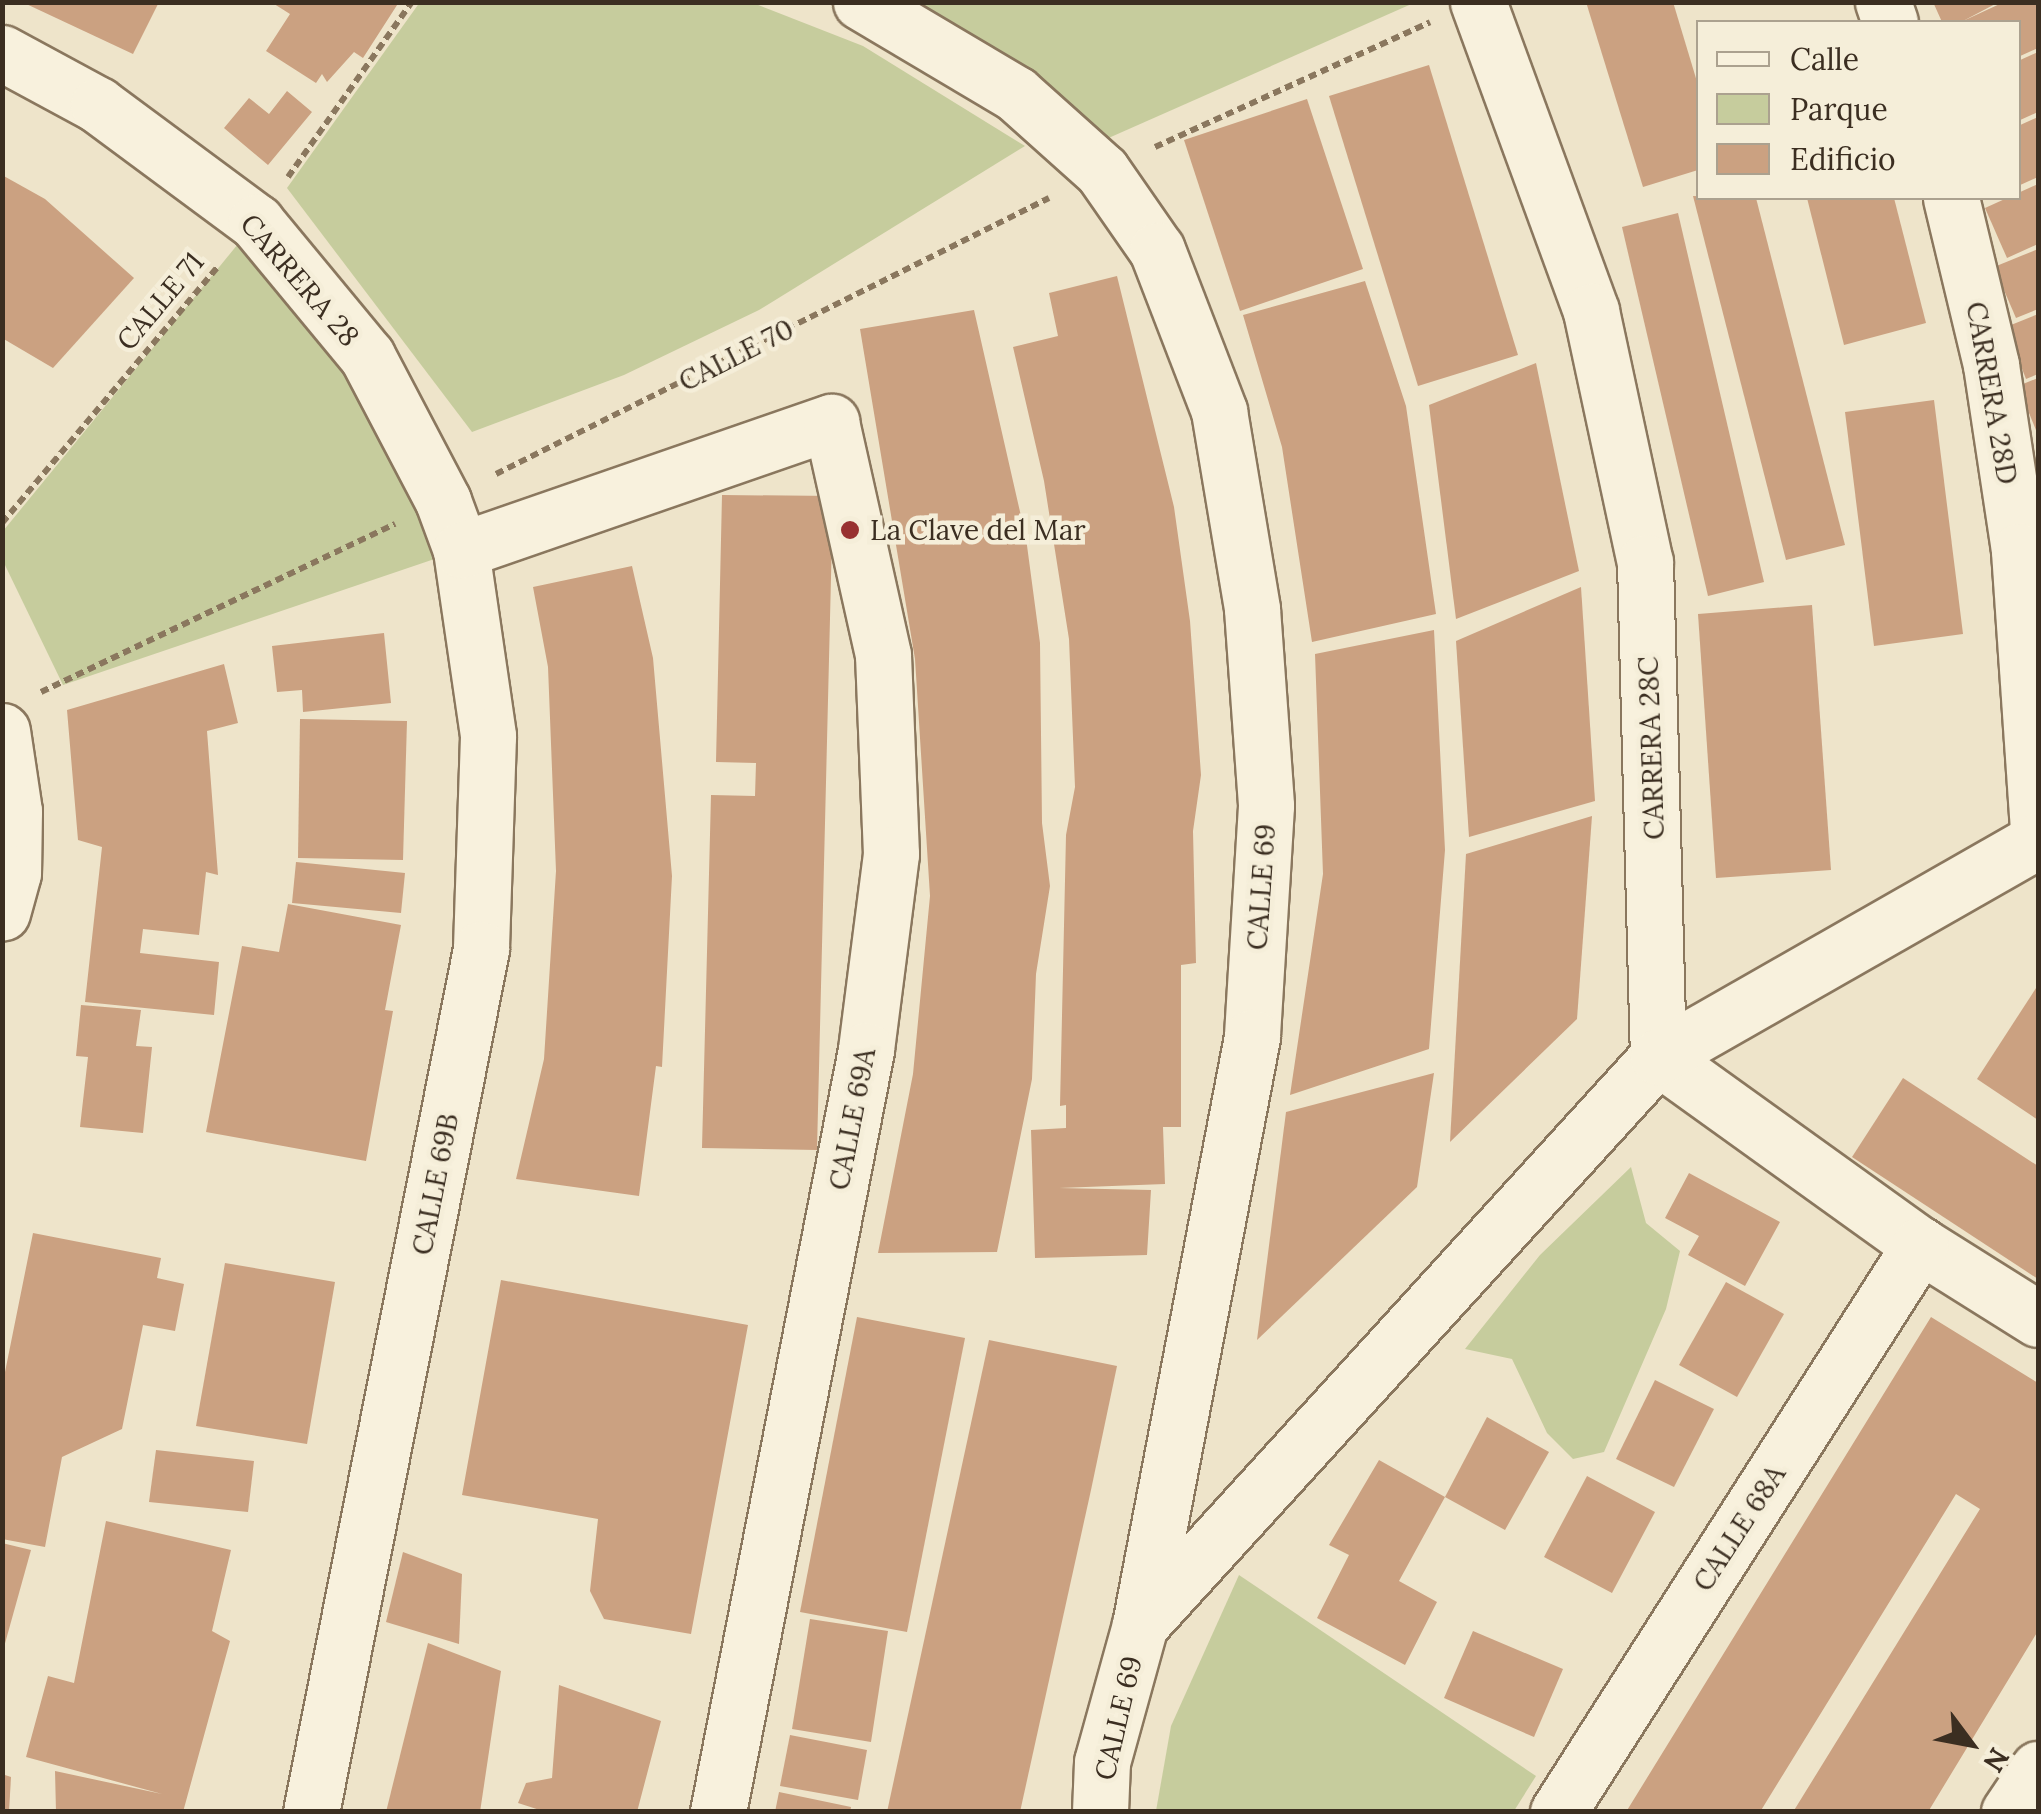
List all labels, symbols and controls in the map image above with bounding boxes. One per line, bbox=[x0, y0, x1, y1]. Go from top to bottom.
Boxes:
legend bbox=[1696, 20, 2021, 200]
text: Calle bbox=[1790, 40, 1859, 78]
text: Parque bbox=[1790, 90, 1888, 128]
text: Edificio bbox=[1790, 140, 1896, 178]
street label: CARRERA 28 bbox=[234, 207, 366, 353]
street label: CALLE 71 bbox=[110, 245, 210, 357]
street label: CARRERA 28D bbox=[1959, 299, 2025, 487]
street label: CALLE 70 bbox=[673, 312, 799, 398]
place label: La Clave del Mar bbox=[870, 513, 1086, 547]
marker: La Clave del Mar bbox=[839, 519, 861, 541]
street label: CARRERA 28C bbox=[1631, 656, 1671, 840]
street label: CALLE 69 bbox=[1240, 823, 1282, 951]
street label: CALLE 69A bbox=[822, 1045, 882, 1193]
street label: CALLE 69B bbox=[405, 1110, 465, 1258]
street label: CALLE 68A bbox=[1686, 1459, 1792, 1597]
street label: CALLE 69 bbox=[1087, 1653, 1149, 1783]
north arrow bbox=[1921, 1694, 2021, 1794]
text: N bbox=[1975, 1741, 2017, 1779]

